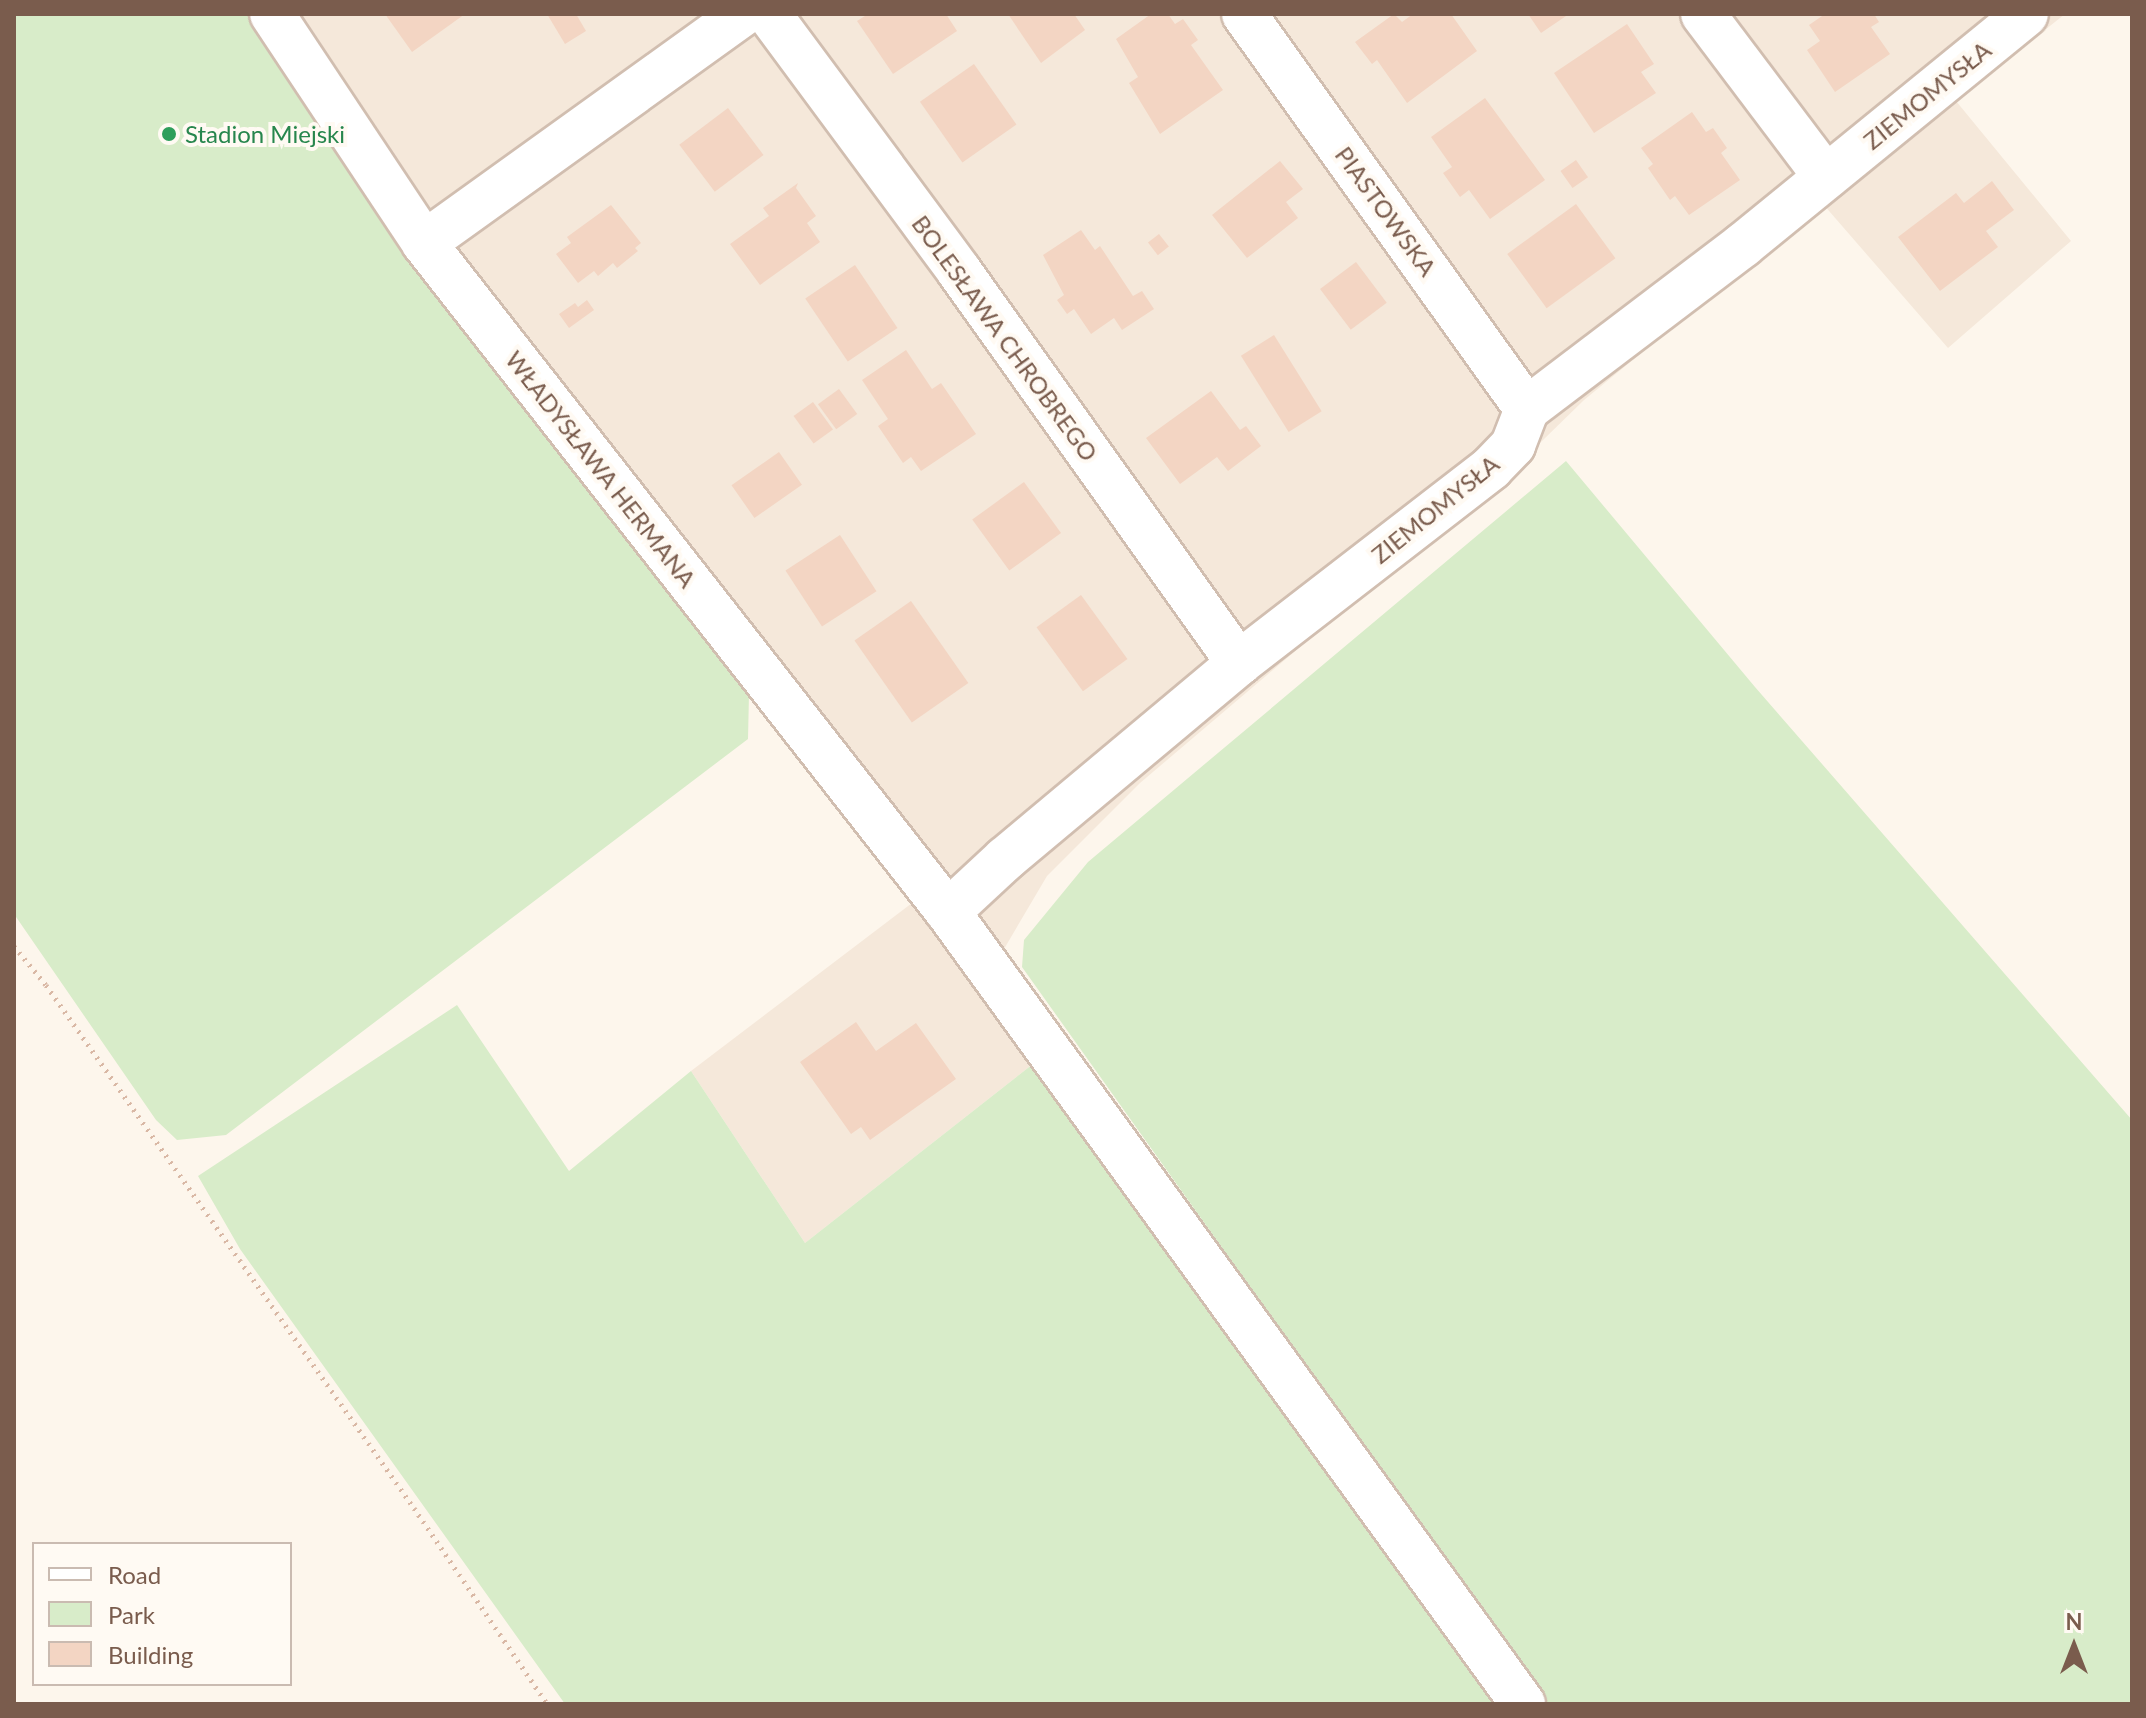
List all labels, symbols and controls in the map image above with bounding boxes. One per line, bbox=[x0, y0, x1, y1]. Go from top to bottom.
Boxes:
street label: ZIEMOMYSŁA bbox=[1858, 35, 1996, 155]
place label: Stadion Miejski bbox=[185, 120, 345, 148]
marker: Stadion Miejski bbox=[160, 125, 178, 143]
street label: PIASTOWSKA bbox=[1329, 141, 1443, 281]
street label: BOLESŁAWA CHROBREGO bbox=[906, 209, 1104, 467]
street label: WŁADYSŁAWA HERMANA bbox=[500, 345, 702, 593]
street label: ZIEMOMYSŁA bbox=[1366, 449, 1504, 569]
legend bbox=[32, 1542, 292, 1686]
text: Road bbox=[108, 1560, 161, 1589]
text: Park bbox=[108, 1600, 155, 1629]
north arrow bbox=[2034, 1606, 2114, 1686]
text: N bbox=[2066, 1608, 2082, 1635]
text: Building bbox=[108, 1640, 193, 1669]

